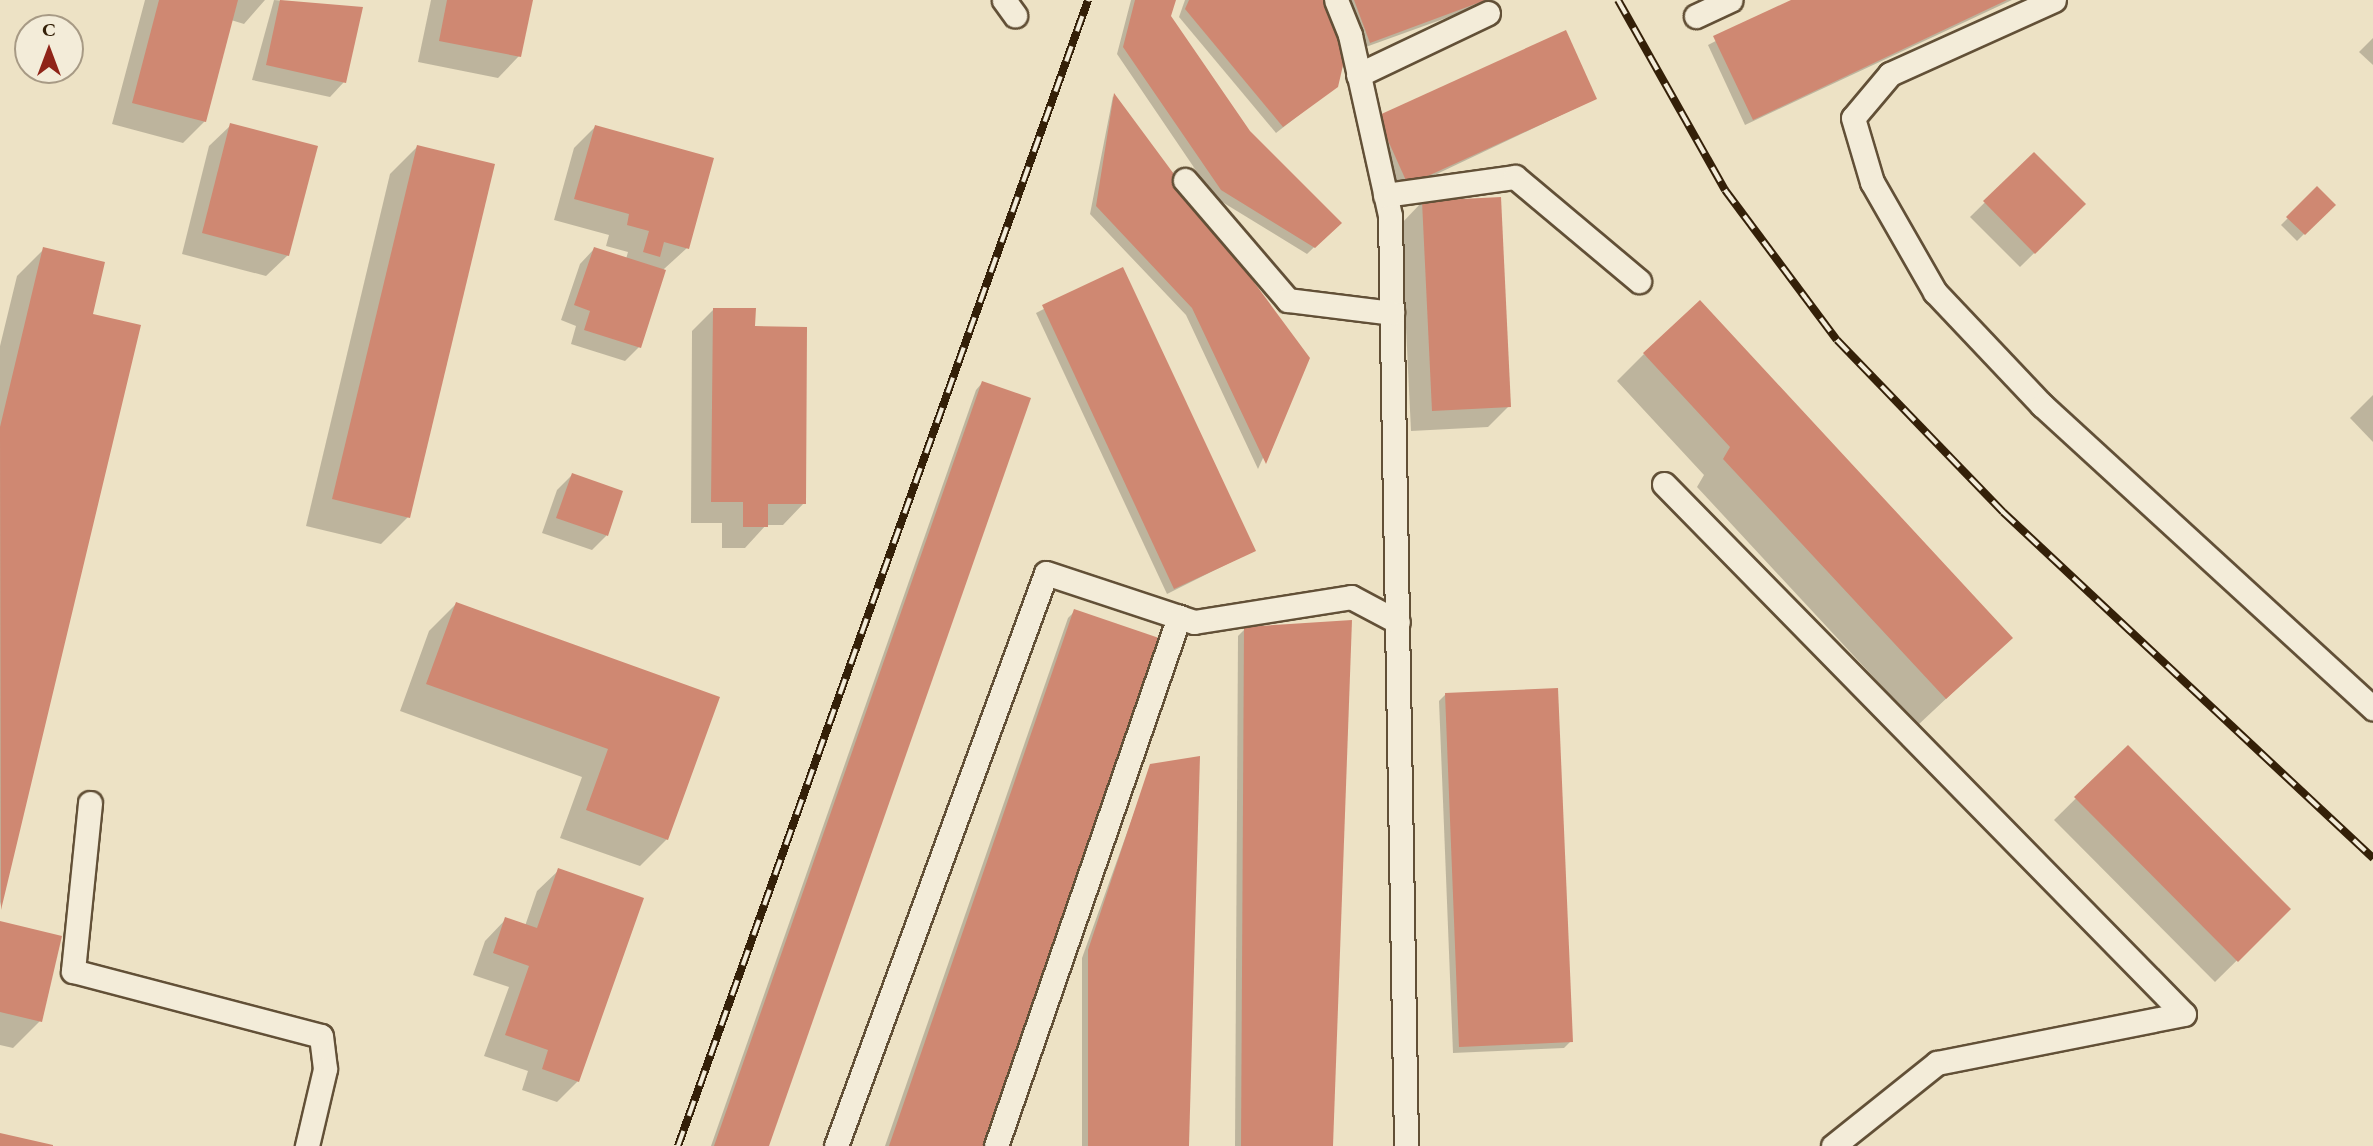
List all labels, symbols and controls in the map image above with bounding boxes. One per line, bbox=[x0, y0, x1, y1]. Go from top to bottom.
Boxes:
north arrow bbox=[14, 14, 84, 84]
text: С bbox=[42, 17, 56, 42]

